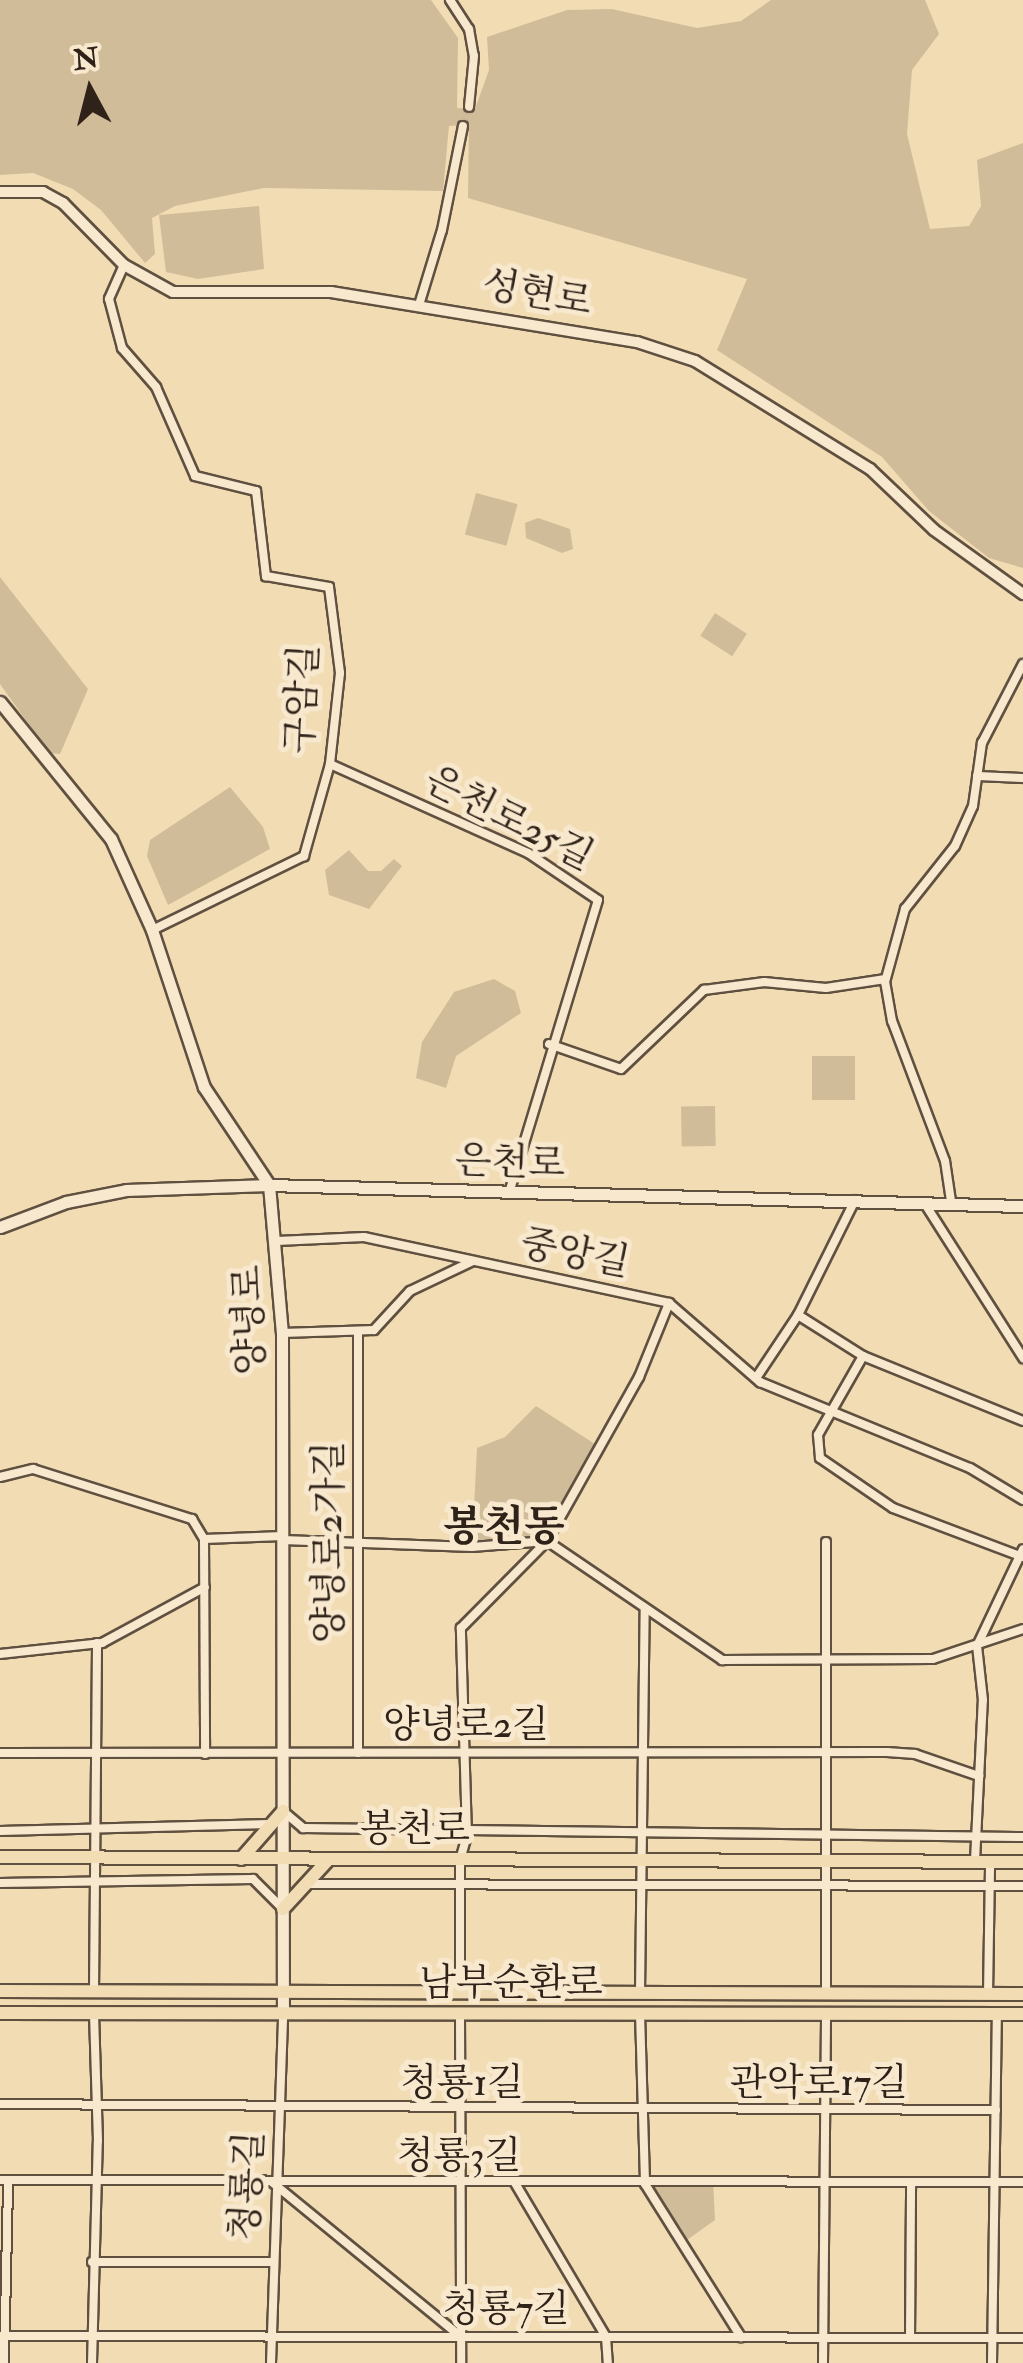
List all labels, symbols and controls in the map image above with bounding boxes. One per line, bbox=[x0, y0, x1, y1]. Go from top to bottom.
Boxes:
north arrow bbox=[40, 40, 140, 140]
text: N bbox=[72, 41, 101, 79]
street label: 성현로 bbox=[479, 262, 595, 326]
street label: 구암길 bbox=[277, 643, 329, 755]
street label: 은천로25길 bbox=[417, 757, 601, 881]
street label: 은천로 bbox=[454, 1138, 566, 1188]
street label: 중앙길 bbox=[517, 1221, 633, 1287]
street label: 양녕로 bbox=[225, 1264, 275, 1376]
street label: 양녕로2가길 bbox=[307, 1441, 353, 1643]
district label: 봉천동 bbox=[443, 1502, 565, 1552]
street label: 양녕로2길 bbox=[383, 1703, 549, 1749]
street label: 봉천로 bbox=[360, 1807, 470, 1853]
street label: 남부순환로 bbox=[419, 1961, 603, 2007]
street label: 청룡1길 bbox=[400, 2061, 524, 2107]
street label: 관악로17길 bbox=[730, 2061, 908, 2107]
street label: 청룡길 bbox=[222, 2130, 274, 2242]
street label: 청룡3길 bbox=[397, 2134, 521, 2180]
street label: 청룡7길 bbox=[442, 2287, 570, 2333]

